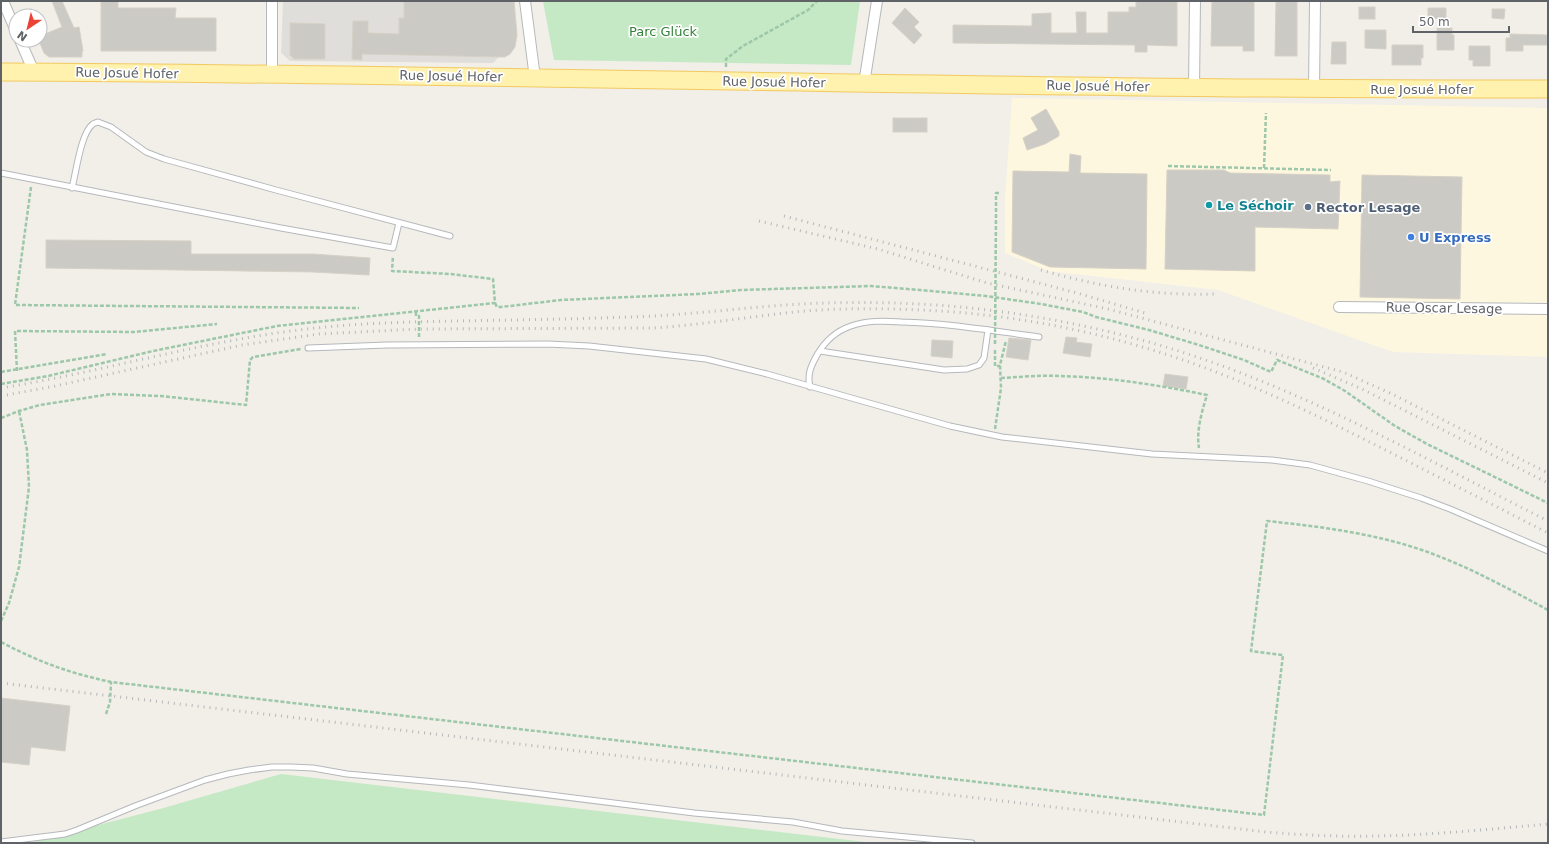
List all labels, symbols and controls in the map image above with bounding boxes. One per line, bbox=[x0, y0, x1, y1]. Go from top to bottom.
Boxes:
north arrow bbox=[8, 8, 48, 48]
scale bar bbox=[1413, 8, 1509, 34]
text: 50 m bbox=[1419, 15, 1450, 29]
park label: Parc Glück bbox=[629, 24, 698, 39]
text: N bbox=[15, 28, 30, 44]
street label: Rue Josué Hofer bbox=[75, 65, 179, 81]
street label: Rue Josué Hofer bbox=[399, 68, 503, 84]
street label: Rue Josué Hofer bbox=[722, 74, 826, 90]
street label: Rue Josué Hofer bbox=[1046, 78, 1150, 94]
street label: Rue Josué Hofer bbox=[1370, 82, 1474, 97]
place label: Le Séchoir bbox=[1217, 198, 1294, 213]
marker: Le Séchoir bbox=[1204, 200, 1214, 210]
place label: Rector Lesage bbox=[1316, 200, 1421, 215]
marker: Rector Lesage bbox=[1303, 202, 1313, 212]
place label: U Express bbox=[1419, 230, 1492, 245]
marker: U Express bbox=[1406, 232, 1416, 242]
street label: Rue Oscar Lesage bbox=[1386, 299, 1502, 317]

